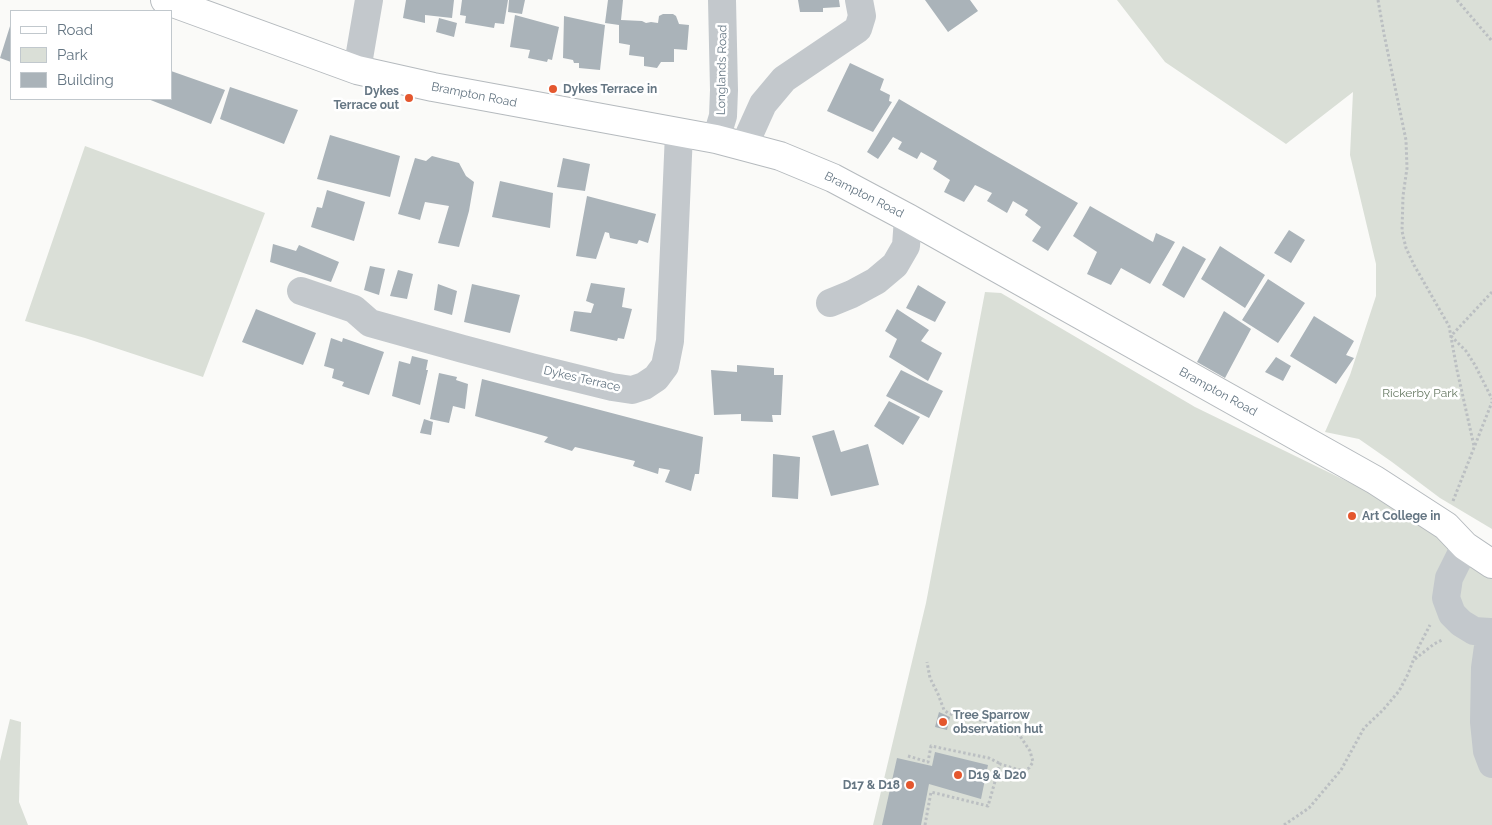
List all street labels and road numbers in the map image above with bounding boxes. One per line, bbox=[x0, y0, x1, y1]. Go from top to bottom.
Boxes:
street label: Longlands Road bbox=[714, 25, 730, 115]
street label: Brampton Road bbox=[430, 80, 518, 110]
street label: Brampton Road bbox=[822, 169, 906, 221]
street label: Dykes Terrace bbox=[542, 363, 622, 395]
street label: Brampton Road bbox=[1176, 365, 1260, 419]

